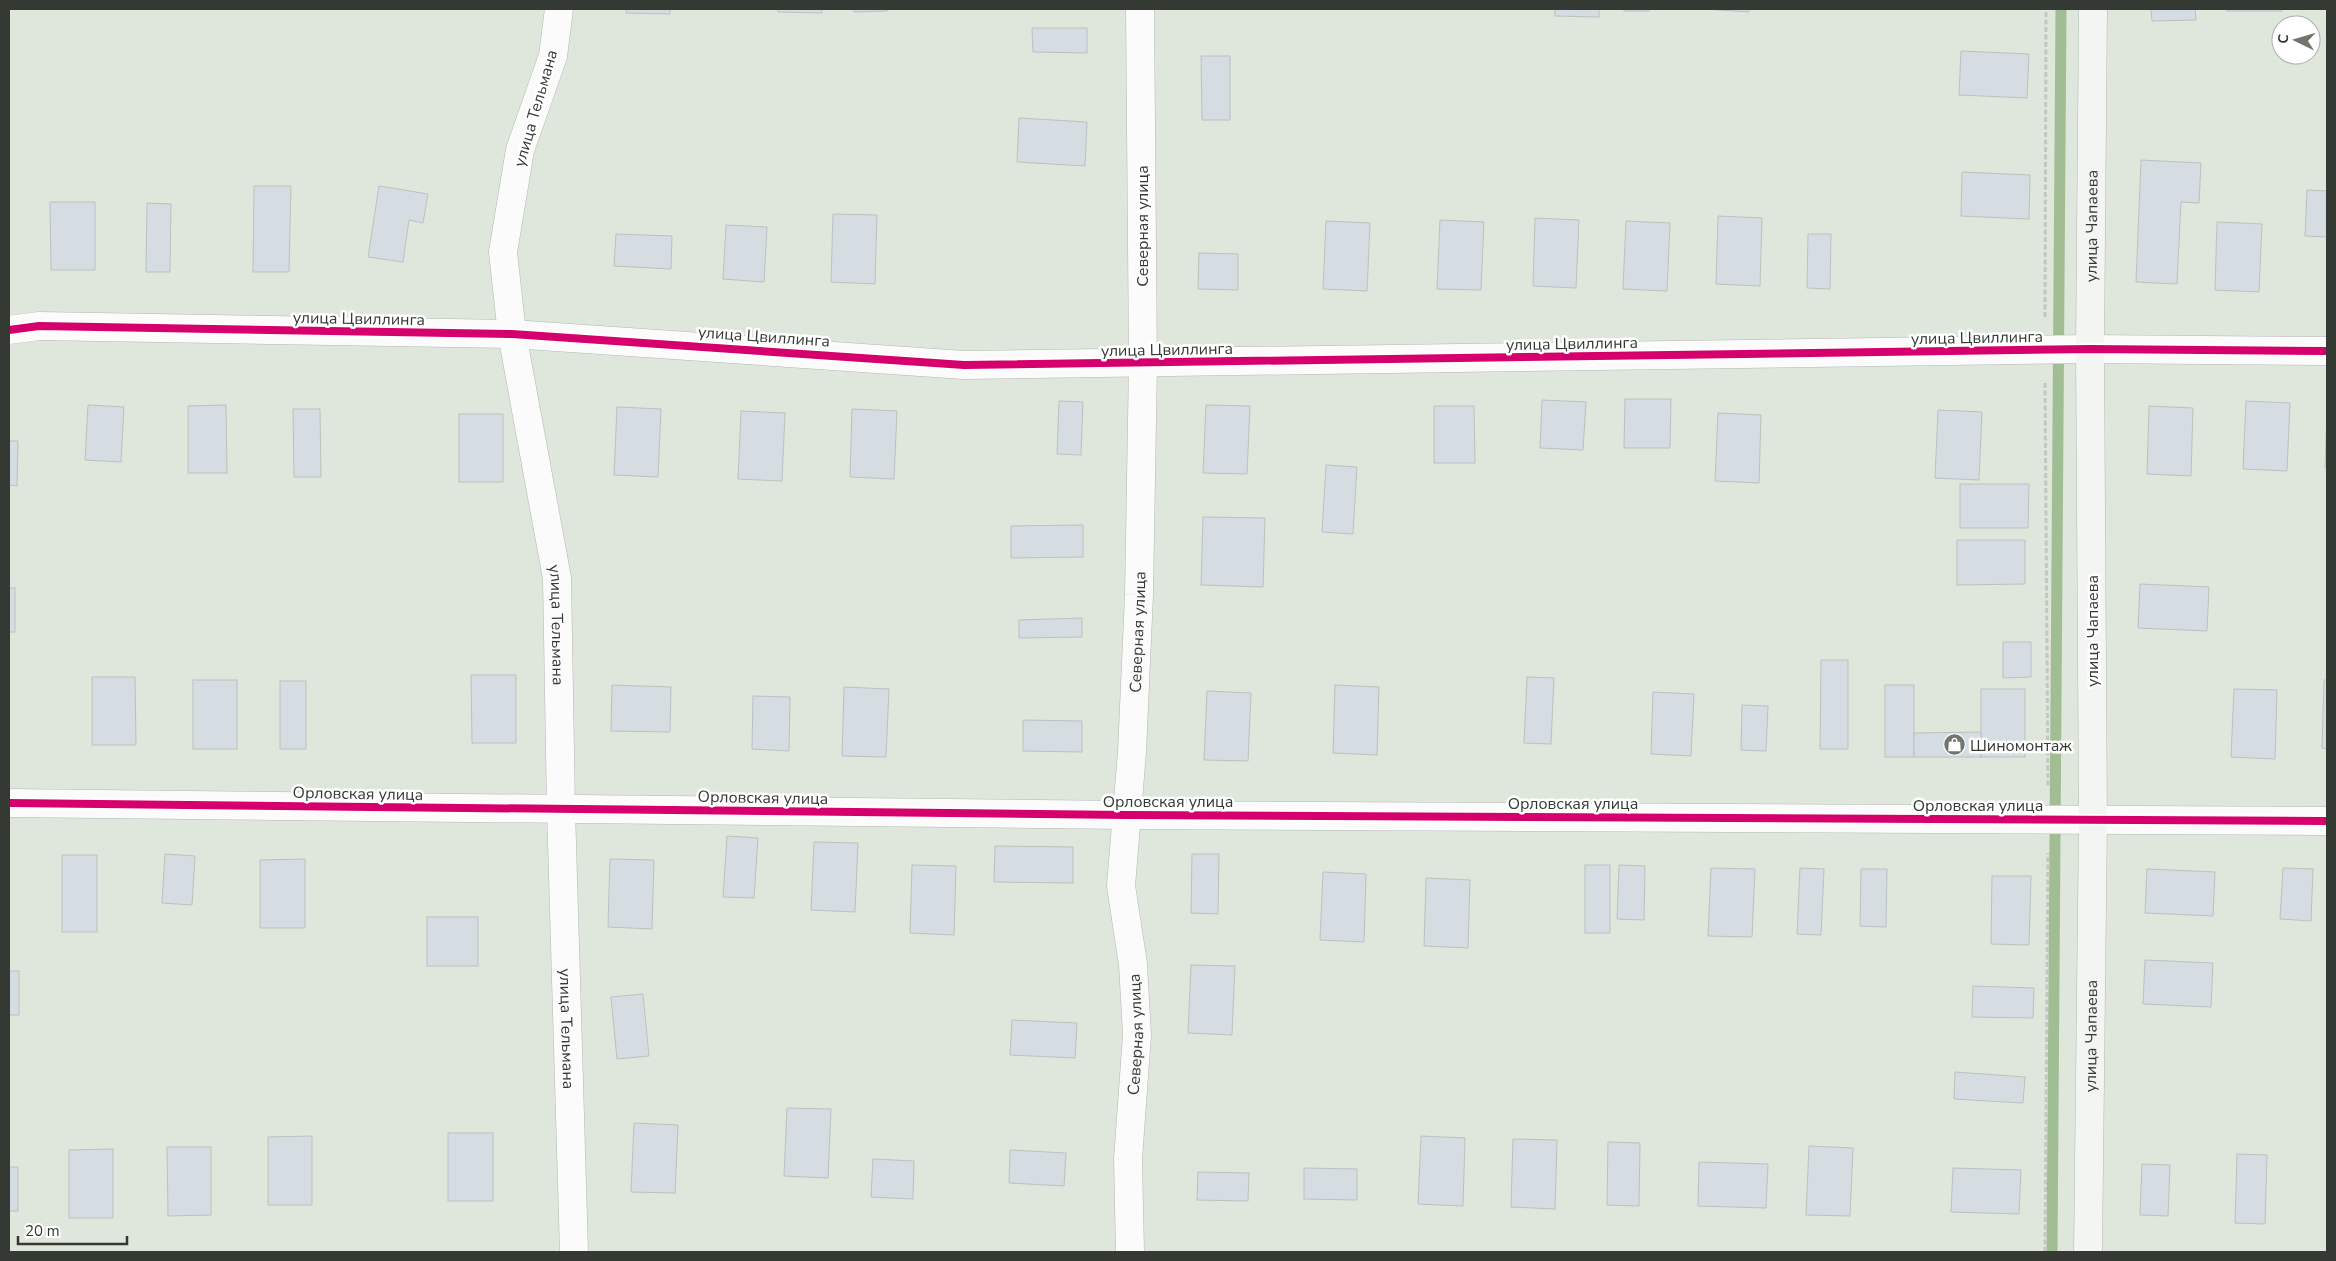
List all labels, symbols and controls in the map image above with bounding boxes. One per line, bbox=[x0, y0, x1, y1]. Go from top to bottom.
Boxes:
north arrow bbox=[2271, 15, 2321, 65]
text: С bbox=[2274, 33, 2293, 44]
street label: улица Тельмана bbox=[509, 47, 563, 169]
street label: Северная улица bbox=[1132, 165, 1154, 287]
street label: улица Чапаева bbox=[2081, 170, 2104, 282]
street label: улица Цвиллинга bbox=[293, 307, 425, 331]
street label: улица Цвиллинга bbox=[697, 321, 831, 353]
street label: улица Цвиллинга bbox=[1911, 326, 2043, 350]
street label: улица Цвиллинга bbox=[1506, 332, 1638, 356]
street label: улица Цвиллинга bbox=[1101, 338, 1233, 362]
street label: улица Тельмана bbox=[543, 563, 569, 686]
street label: Северная улица bbox=[1125, 571, 1151, 693]
street label: улица Чапаева bbox=[2082, 575, 2104, 687]
shop icon: Шиномонтаж bbox=[1942, 733, 1966, 757]
place label: Шиномонтаж bbox=[1970, 735, 2072, 757]
street label: Орловская улица bbox=[293, 782, 423, 806]
street label: Орловская улица bbox=[698, 786, 828, 810]
street label: Орловская улица bbox=[1103, 791, 1233, 813]
street label: Орловская улица bbox=[1508, 793, 1638, 815]
street label: Орловская улица bbox=[1913, 795, 2043, 817]
street label: улица Тельмана bbox=[554, 968, 579, 1090]
street label: Северная улица bbox=[1123, 973, 1149, 1096]
street label: улица Чапаева bbox=[2080, 980, 2103, 1092]
scale bar bbox=[18, 1214, 126, 1246]
text: 20 m bbox=[25, 1221, 60, 1241]

